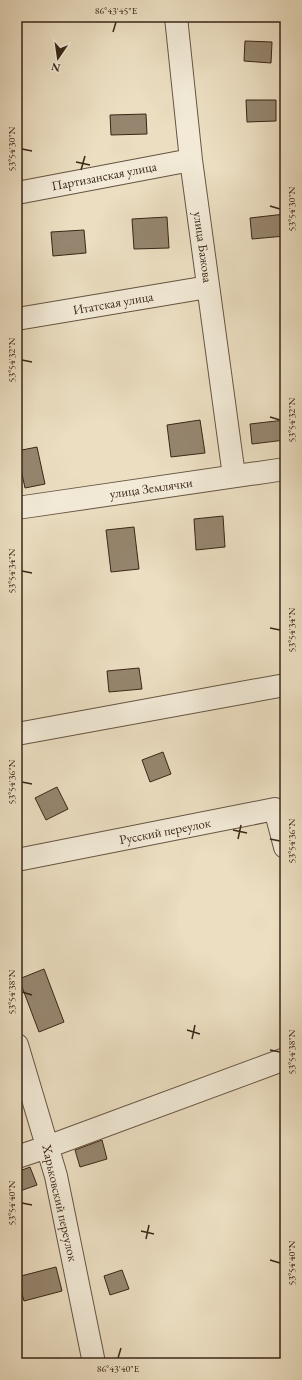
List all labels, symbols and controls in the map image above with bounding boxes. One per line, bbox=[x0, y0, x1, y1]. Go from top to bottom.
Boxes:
text: 86°43'45"E bbox=[95, 4, 138, 17]
north arrow bbox=[38, 38, 78, 78]
text: N bbox=[50, 60, 62, 76]
text: 53°54'30"N bbox=[5, 126, 18, 171]
street label: Партизанская улица bbox=[50, 157, 159, 195]
text: 53°54'30"N bbox=[285, 186, 298, 231]
street label: улица Бажова bbox=[190, 210, 217, 284]
street label: Итатская улица bbox=[71, 287, 155, 318]
text: 53°54'32"N bbox=[5, 337, 18, 382]
text: 53°54'32"N bbox=[285, 397, 298, 442]
street label: улица Землячки bbox=[108, 474, 194, 502]
text: 53°54'34"N bbox=[5, 548, 18, 593]
text: 53°54'34"N bbox=[285, 607, 298, 652]
text: 53°54'36"N bbox=[5, 759, 18, 804]
street label: Русский переулок bbox=[118, 814, 213, 848]
text: 53°54'36"N bbox=[285, 818, 298, 863]
text: 53°54'38"N bbox=[5, 969, 18, 1014]
text: 53°54'38"N bbox=[285, 1029, 298, 1074]
street label: Харьковский переулок bbox=[38, 1142, 82, 1264]
text: 53°54'40"N bbox=[5, 1180, 18, 1225]
text: 53°54'40"N bbox=[285, 1240, 298, 1285]
text: 86°43'40"E bbox=[97, 1362, 140, 1375]

